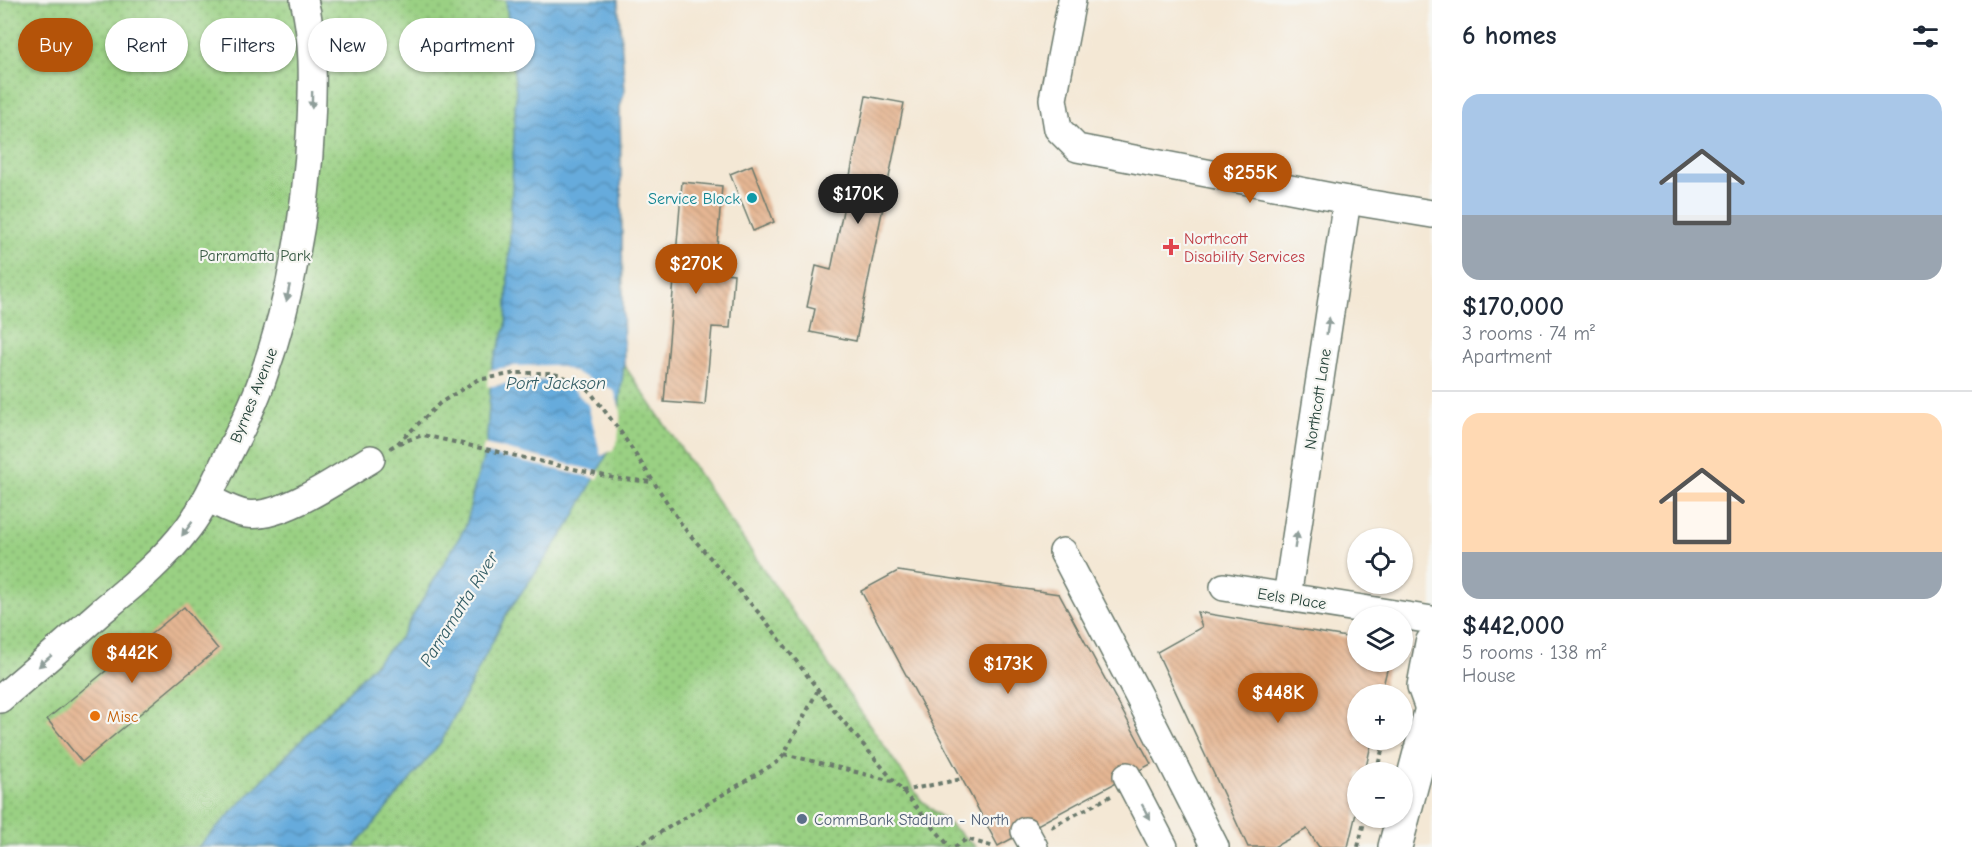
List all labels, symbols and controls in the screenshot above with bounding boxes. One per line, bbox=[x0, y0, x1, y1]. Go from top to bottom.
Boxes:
chip: Buy bbox=[18, 18, 93, 72]
chip: Rent bbox=[105, 18, 188, 72]
chip: Filters bbox=[200, 18, 296, 72]
chip: New bbox=[308, 18, 387, 72]
chip: Apartment bbox=[399, 18, 535, 72]
icon: filters bbox=[1909, 20, 1942, 53]
text: 6 homes bbox=[1462, 21, 1557, 51]
one-way arrow bbox=[307, 90, 317, 109]
icon: home bbox=[1648, 133, 1756, 241]
pin: $255K bbox=[1208, 153, 1292, 204]
text: $255K bbox=[1223, 161, 1277, 184]
pin: $170K bbox=[816, 174, 900, 225]
text: $170K bbox=[832, 182, 884, 205]
place label: Service Block bbox=[648, 190, 740, 208]
marker: Service Block bbox=[745, 191, 759, 205]
place label: Northcott Disability Services bbox=[1184, 230, 1305, 266]
marker: Northcott Disability Services bbox=[1162, 238, 1180, 256]
pin: $270K bbox=[654, 244, 738, 295]
park label: Parramatta Park bbox=[199, 247, 311, 265]
text: $270K bbox=[669, 252, 723, 275]
one-way arrow bbox=[282, 284, 292, 302]
text: $170,000 bbox=[1462, 292, 1564, 322]
one-way arrow bbox=[1324, 316, 1333, 335]
text: 3 rooms · 74 m² bbox=[1462, 322, 1595, 345]
street label: Byrnes Avenue bbox=[227, 345, 281, 446]
text: Apartment bbox=[1462, 345, 1552, 368]
street label: Northcott Lane bbox=[1301, 347, 1335, 451]
water label: Port Jackson bbox=[506, 373, 606, 394]
icon: home bbox=[1648, 452, 1756, 560]
one-way arrow bbox=[181, 520, 193, 536]
map controls bbox=[1347, 528, 1413, 828]
button: locate bbox=[1347, 528, 1413, 594]
one-way arrow bbox=[1291, 530, 1300, 549]
water label: Parramatta River bbox=[416, 547, 504, 670]
street label: Eels Place bbox=[1256, 585, 1328, 613]
button: layers bbox=[1347, 606, 1413, 672]
text: $442,000 bbox=[1462, 611, 1565, 641]
pin: $442K bbox=[90, 633, 174, 684]
text: $442K bbox=[106, 641, 158, 664]
text: 5 rooms · 138 m² bbox=[1462, 641, 1607, 664]
pin: $173K bbox=[966, 644, 1050, 695]
text: $173K bbox=[983, 652, 1033, 675]
one-way arrow bbox=[37, 655, 52, 668]
text: House bbox=[1462, 664, 1516, 687]
pin: $448K bbox=[1236, 673, 1320, 724]
text: $448K bbox=[1252, 681, 1304, 704]
button: + bbox=[1347, 684, 1413, 750]
place label: Misc bbox=[107, 708, 139, 726]
marker: Misc bbox=[88, 709, 102, 723]
button: − bbox=[1347, 762, 1413, 828]
one-way arrow bbox=[1141, 803, 1150, 820]
place label: CommBank Stadium - North bbox=[814, 811, 1009, 829]
marker: CommBank Stadium - North bbox=[795, 812, 809, 826]

